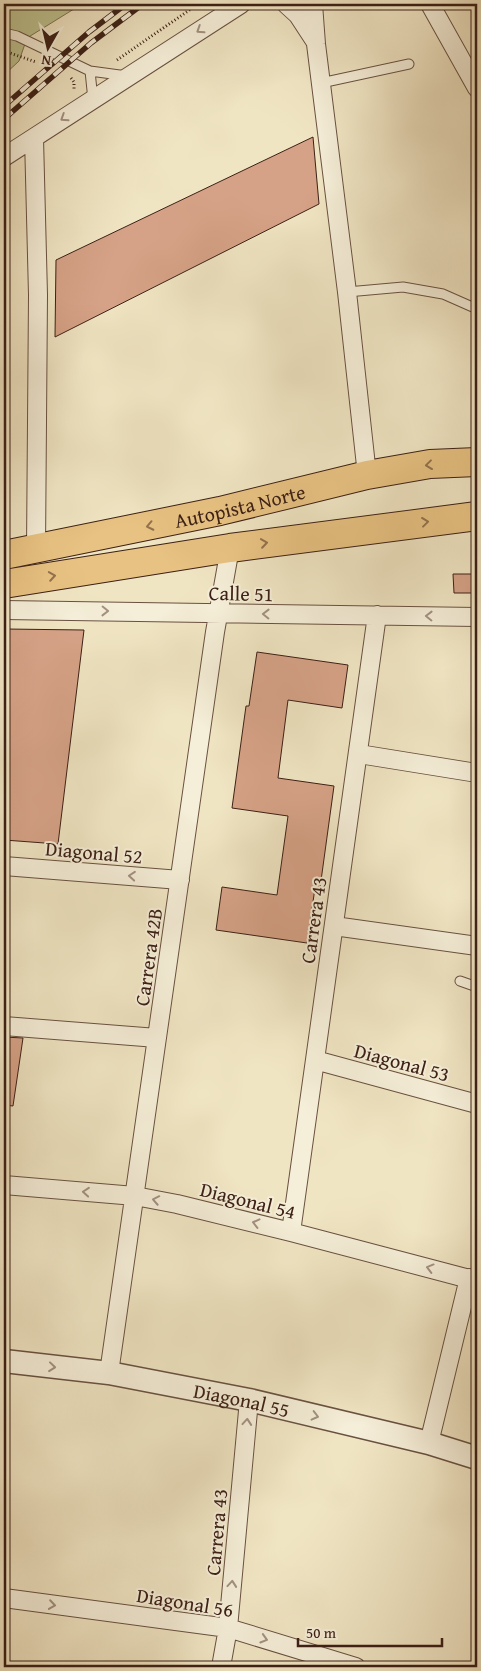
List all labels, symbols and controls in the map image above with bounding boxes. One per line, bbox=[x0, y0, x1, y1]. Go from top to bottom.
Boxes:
north arrow bbox=[22, 22, 72, 72]
one-way arrow bbox=[197, 24, 206, 33]
text: N bbox=[40, 50, 52, 71]
one-way arrow bbox=[60, 112, 69, 122]
one-way arrow bbox=[424, 459, 432, 470]
street label: Autopista Norte bbox=[172, 476, 308, 534]
one-way arrow bbox=[422, 517, 430, 528]
one-way arrow bbox=[146, 520, 155, 530]
one-way arrow bbox=[261, 538, 269, 549]
one-way arrow bbox=[48, 571, 56, 582]
street label: Calle 51 bbox=[208, 578, 274, 608]
one-way arrow bbox=[101, 606, 109, 617]
one-way arrow bbox=[262, 609, 270, 619]
one-way arrow bbox=[424, 611, 432, 621]
street label: Diagonal 52 bbox=[44, 833, 144, 871]
one-way arrow bbox=[127, 871, 135, 882]
street label: Carrera 43 bbox=[293, 875, 333, 965]
street label: Carrera 42B bbox=[127, 906, 169, 1008]
street label: Diagonal 53 bbox=[351, 1035, 453, 1089]
street label: Diagonal 54 bbox=[197, 1174, 299, 1226]
one-way arrow bbox=[82, 1187, 90, 1198]
one-way arrow bbox=[151, 1195, 160, 1206]
one-way arrow bbox=[251, 1218, 260, 1229]
one-way arrow bbox=[426, 1263, 435, 1274]
one-way arrow bbox=[49, 1361, 57, 1372]
street label: Diagonal 55 bbox=[191, 1375, 293, 1424]
one-way arrow bbox=[310, 1410, 319, 1421]
one-way arrow bbox=[241, 1418, 252, 1426]
street label: Carrera 43 bbox=[198, 1487, 234, 1577]
street label: Diagonal 56 bbox=[135, 1580, 235, 1624]
one-way arrow bbox=[226, 1580, 237, 1588]
one-way arrow bbox=[48, 1599, 56, 1609]
scale bar bbox=[298, 1616, 442, 1648]
text: 50 m bbox=[306, 1622, 337, 1643]
one-way arrow bbox=[259, 1634, 267, 1644]

